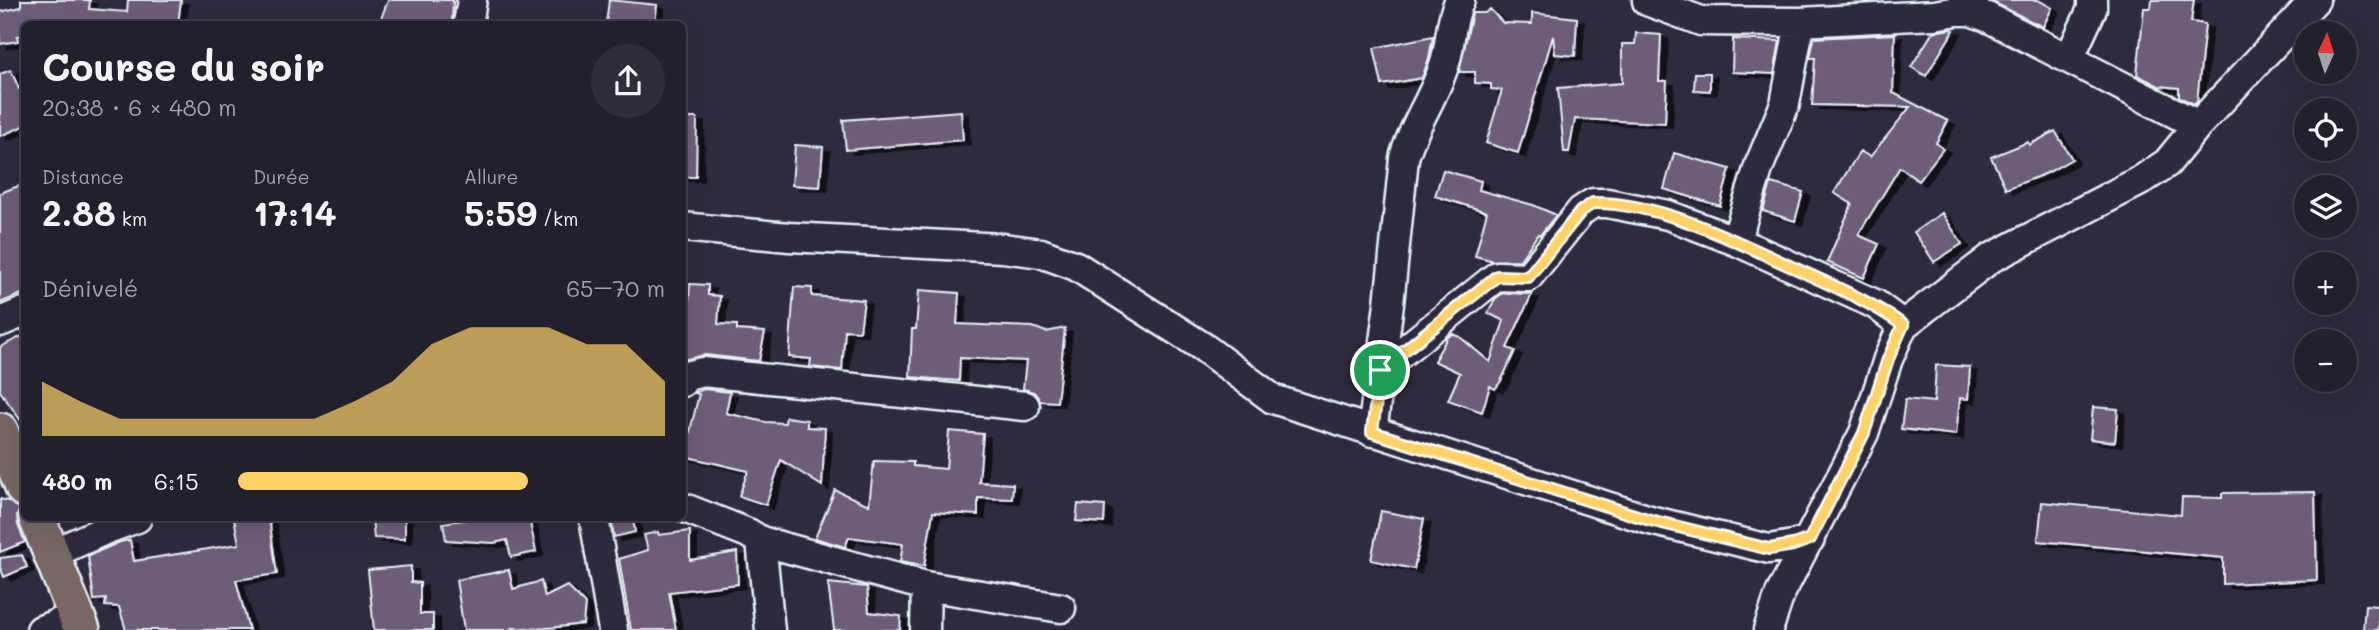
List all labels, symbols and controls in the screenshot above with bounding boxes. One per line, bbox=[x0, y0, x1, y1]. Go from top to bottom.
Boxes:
north arrow bbox=[2294, 21, 2357, 84]
map controls bbox=[2294, 21, 2357, 392]
text: Course du soir bbox=[42, 41, 325, 91]
button: share bbox=[591, 44, 665, 118]
text: 20:38 · 6 × 480 m bbox=[42, 92, 237, 122]
button: locate bbox=[2294, 98, 2357, 161]
text: Distance bbox=[42, 164, 124, 189]
text: Durée bbox=[253, 164, 310, 189]
text: Allure bbox=[464, 164, 518, 189]
button: layers bbox=[2294, 175, 2357, 238]
text: 2.88 bbox=[42, 189, 116, 235]
text: 17:14 bbox=[253, 189, 337, 235]
text: 5:59 bbox=[464, 189, 537, 235]
text: km bbox=[116, 206, 147, 231]
text: /km bbox=[537, 206, 578, 231]
button: + bbox=[2294, 252, 2357, 315]
text: Dénivelé bbox=[42, 273, 138, 303]
text: 65–70 m bbox=[566, 273, 665, 303]
button: − bbox=[2294, 329, 2357, 392]
pin bbox=[1350, 340, 1410, 400]
icon: arrive bbox=[1361, 351, 1399, 389]
text: 480 m bbox=[42, 466, 112, 496]
text: 6:15 bbox=[154, 466, 199, 496]

